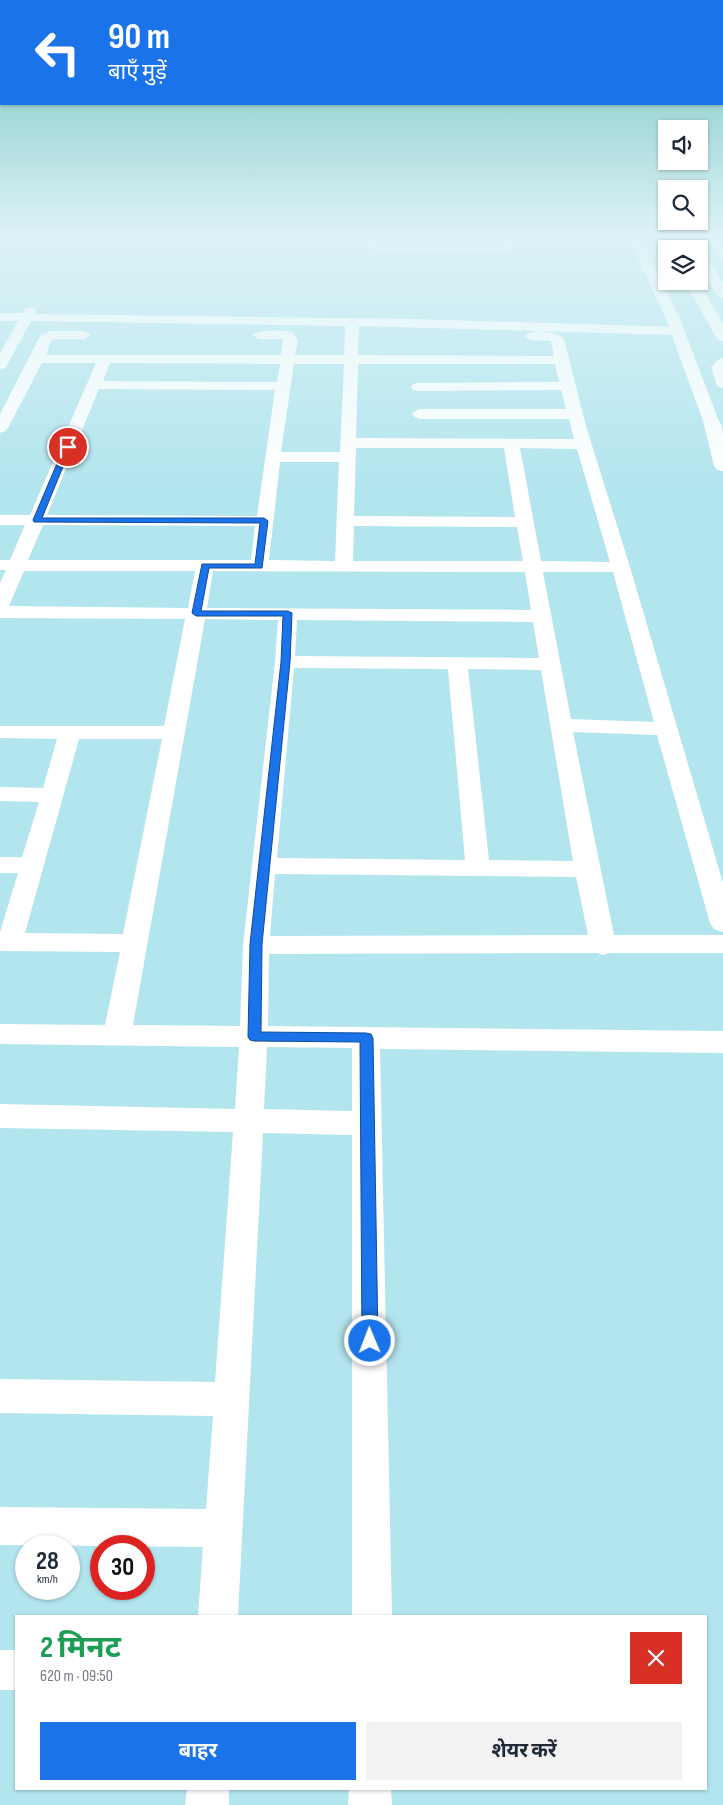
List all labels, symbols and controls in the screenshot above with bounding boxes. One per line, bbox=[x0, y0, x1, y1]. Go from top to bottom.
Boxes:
text: 90 m bbox=[108, 16, 170, 59]
icon: left bbox=[25, 20, 90, 85]
text: बाएँ मुड़ें bbox=[108, 59, 167, 86]
map controls bbox=[658, 120, 708, 290]
button: sound bbox=[658, 120, 708, 170]
button: search bbox=[658, 180, 708, 230]
button: layers bbox=[658, 240, 708, 290]
pin bbox=[47, 426, 89, 468]
icon: arrive bbox=[54, 433, 82, 461]
position arrow bbox=[343, 1314, 395, 1366]
speed limit sign: 30 bbox=[90, 1535, 155, 1600]
text: 28 bbox=[36, 1546, 59, 1577]
text: km/h bbox=[37, 1572, 58, 1587]
text: 2 मिनट bbox=[40, 1630, 121, 1666]
button: close bbox=[630, 1632, 682, 1684]
text: 620 m · 09:50 bbox=[40, 1667, 113, 1686]
button: बाहर bbox=[40, 1722, 356, 1780]
button: शेयर करें bbox=[366, 1722, 682, 1780]

